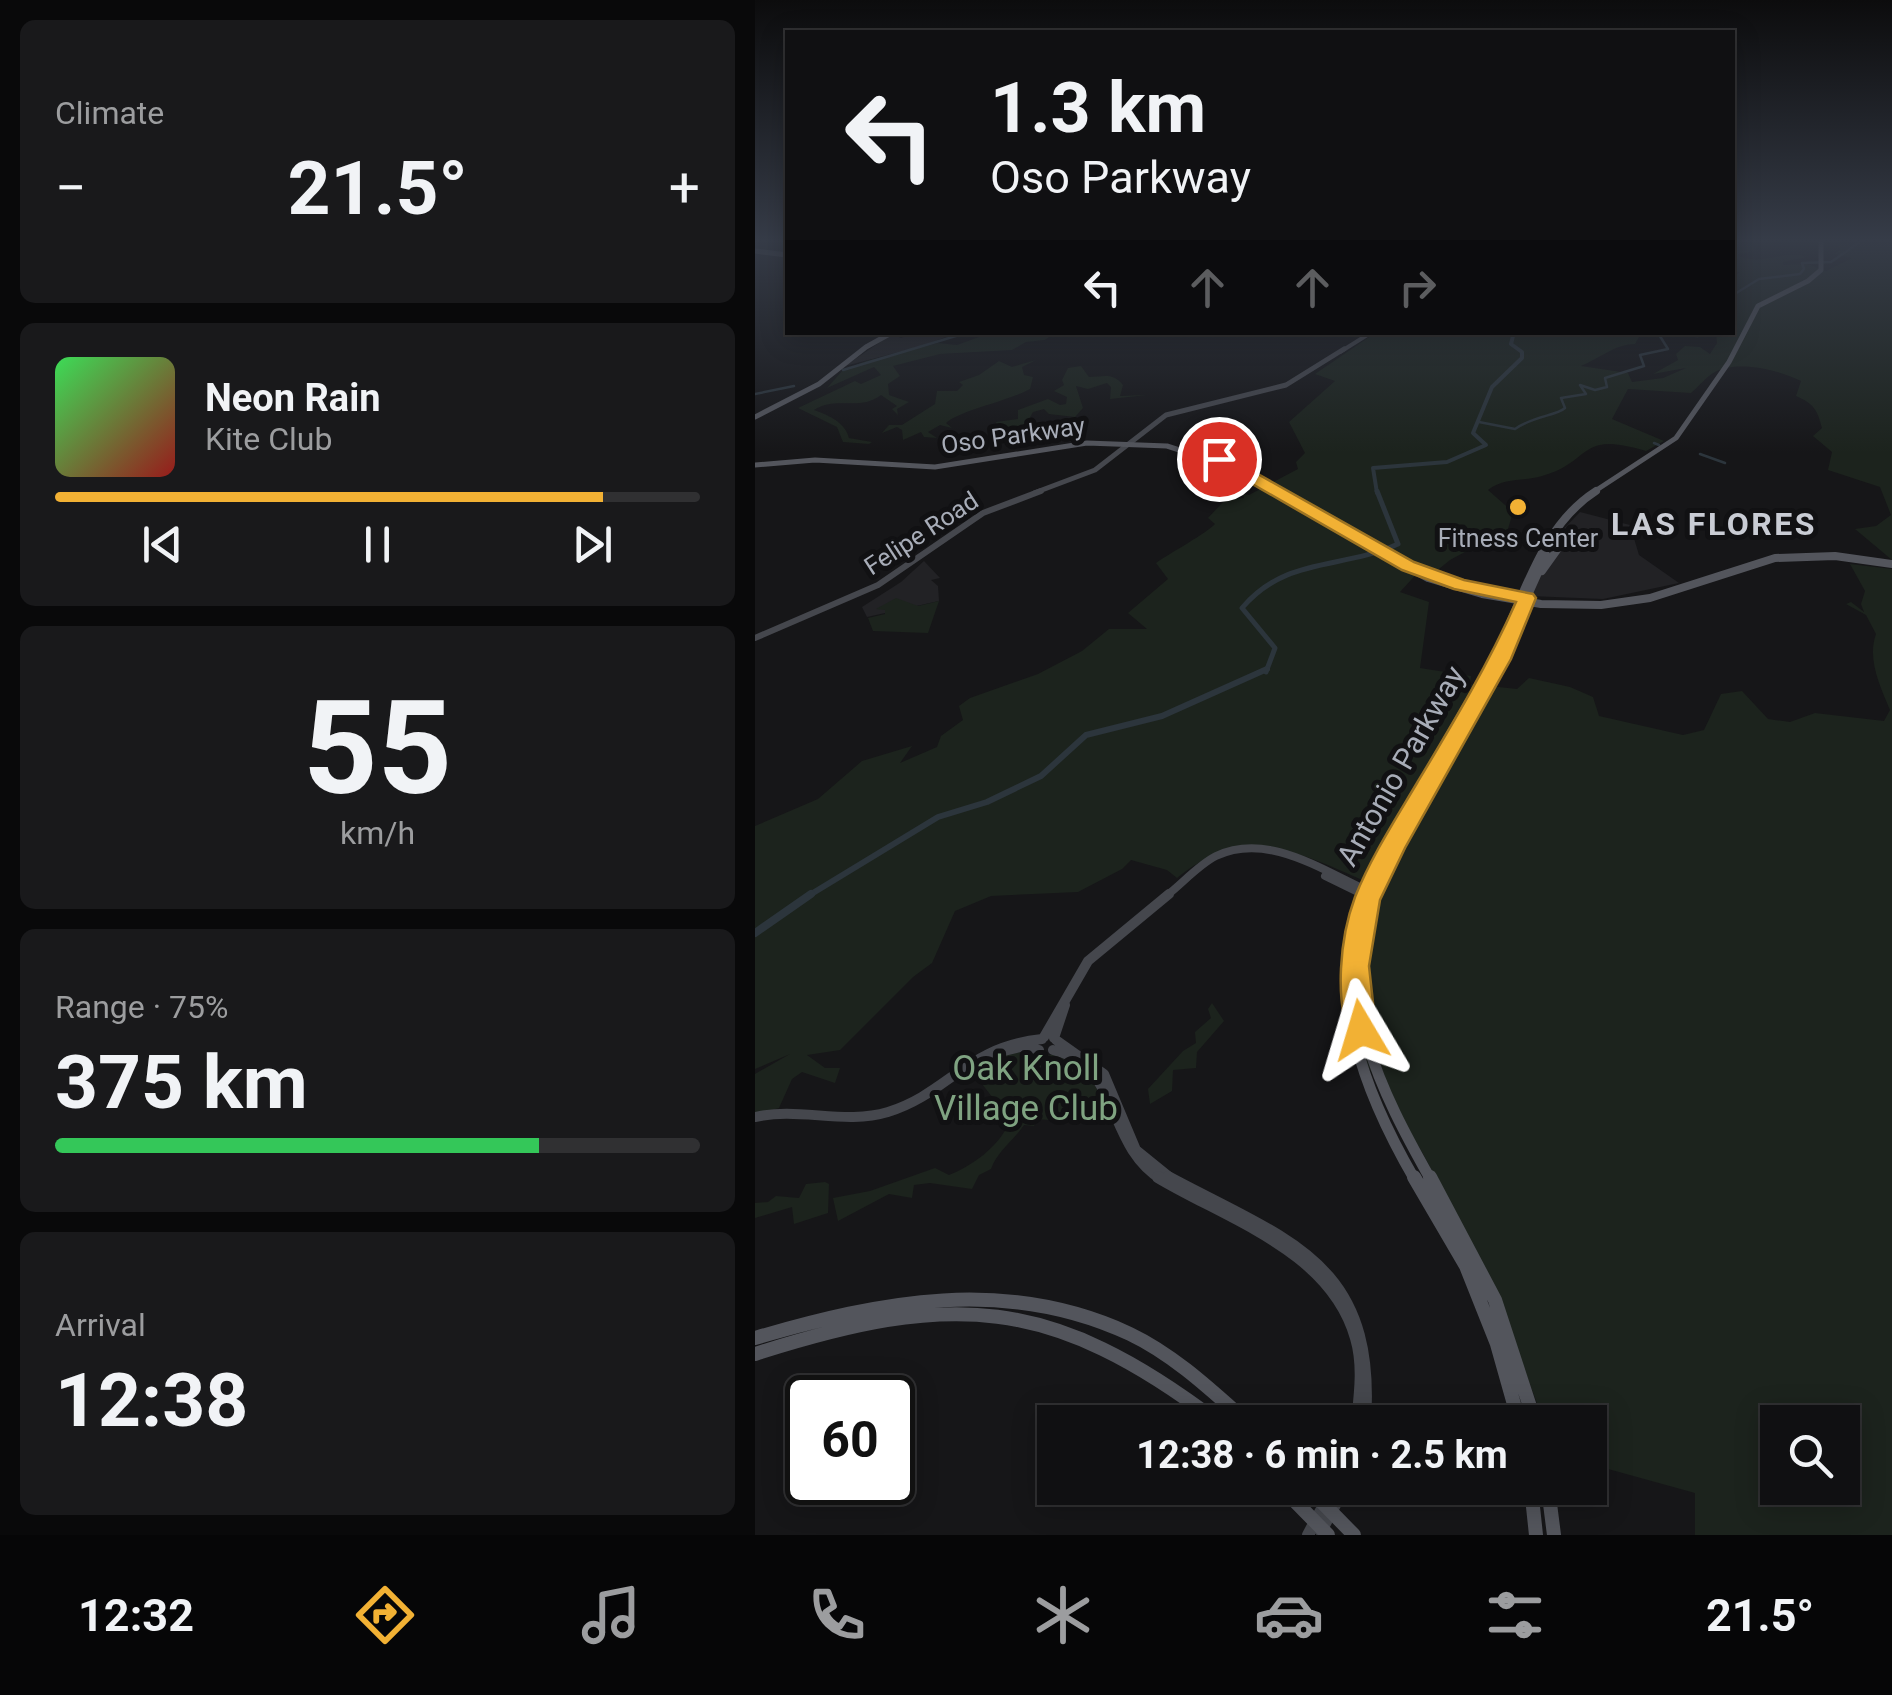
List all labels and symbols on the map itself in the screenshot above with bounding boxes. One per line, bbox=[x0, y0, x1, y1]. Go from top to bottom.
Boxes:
street label: Oso Parkway bbox=[939, 411, 1087, 460]
pin bbox=[1177, 417, 1262, 502]
street label: Felipe Road bbox=[859, 486, 984, 581]
marker: Fitness Center bbox=[1507, 496, 1529, 518]
district label: LAS FLORES bbox=[1611, 505, 1817, 543]
place label: Fitness Center bbox=[1438, 524, 1599, 553]
street label: Antonio Parkway bbox=[1329, 660, 1472, 872]
position arrow bbox=[1309, 978, 1413, 1082]
park label: Oak Knoll Village Club bbox=[934, 1048, 1118, 1129]
speed limit sign: 60 bbox=[785, 1375, 915, 1505]

